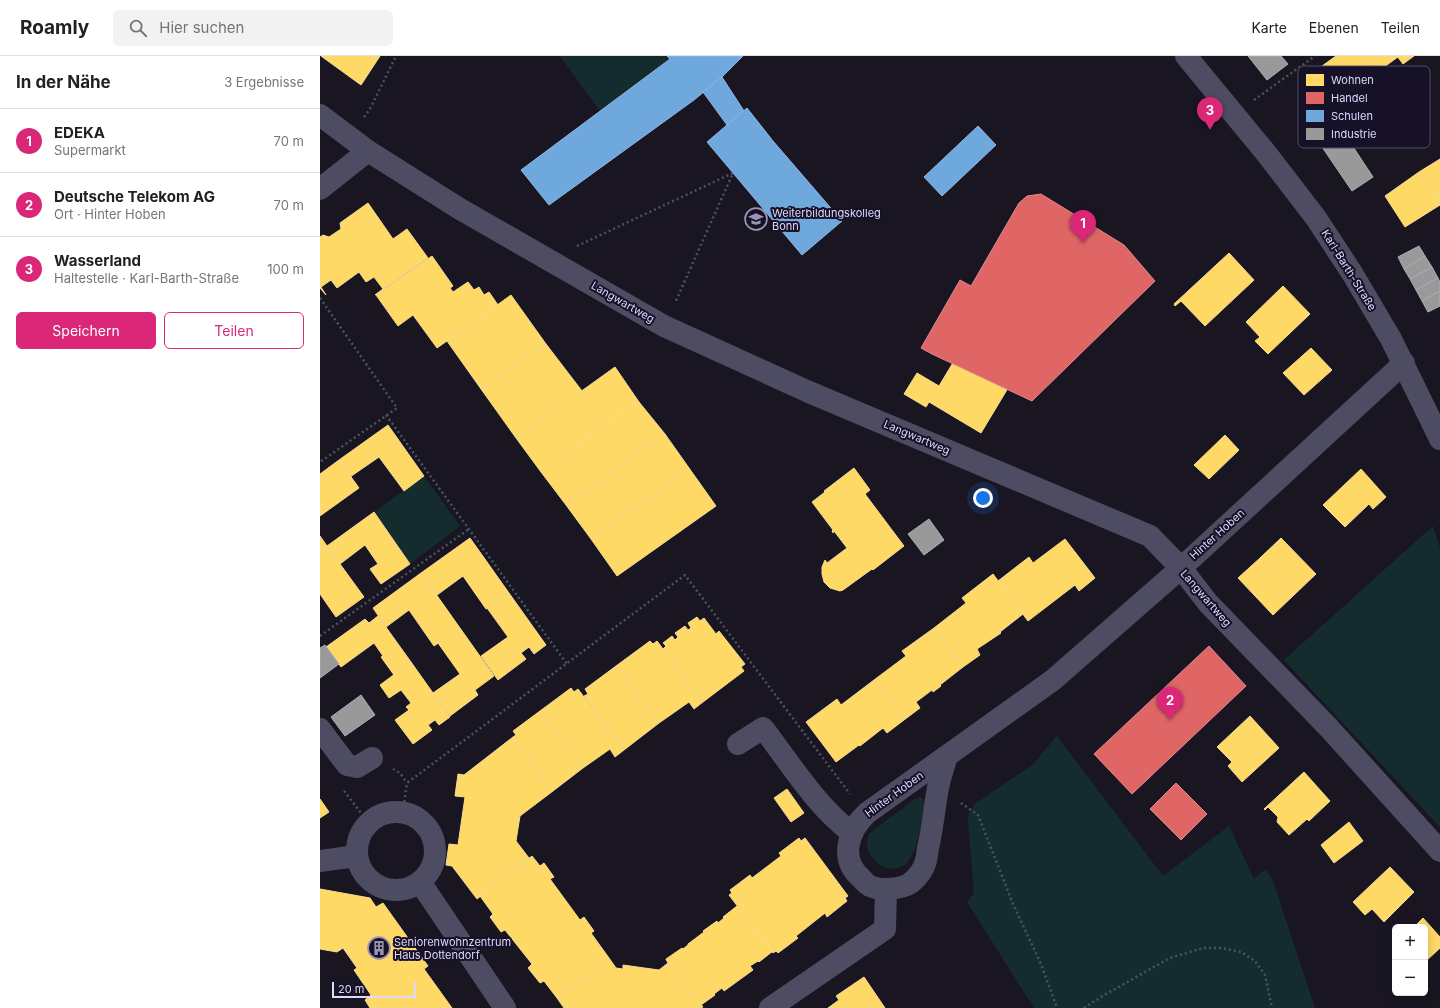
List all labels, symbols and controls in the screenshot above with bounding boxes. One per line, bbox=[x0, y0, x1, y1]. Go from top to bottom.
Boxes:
search box bbox=[113, 10, 393, 46]
text: Roamly bbox=[20, 16, 89, 39]
icon: search bbox=[127, 17, 149, 39]
text: Hier suchen bbox=[159, 18, 244, 37]
text: Karte bbox=[1251, 19, 1287, 36]
text: Ebenen bbox=[1309, 19, 1359, 36]
text: Teilen bbox=[1381, 19, 1420, 36]
legend bbox=[1298, 66, 1430, 148]
text: In der Nähe bbox=[16, 72, 111, 92]
text: Wohnen bbox=[1331, 73, 1374, 87]
text: 3 Ergebnisse bbox=[224, 74, 304, 90]
text: Handel bbox=[1331, 91, 1368, 105]
pin: 3 bbox=[1197, 97, 1223, 130]
text: Schulen bbox=[1331, 109, 1373, 123]
text: EDEKA bbox=[54, 123, 105, 142]
text: Industrie bbox=[1331, 127, 1377, 141]
text: 1 bbox=[26, 133, 32, 149]
text: 70 m bbox=[274, 133, 304, 149]
text: Supermarkt bbox=[54, 142, 126, 158]
text: Deutsche Telekom AG bbox=[54, 187, 215, 206]
text: 2 bbox=[25, 197, 33, 213]
text: 70 m bbox=[274, 197, 304, 213]
text: Ort · Hinter Hoben bbox=[54, 206, 166, 222]
school or university icon: Weiterbildungskolleg Bonn bbox=[743, 206, 769, 232]
place label: Weiterbildungskolleg Bonn bbox=[772, 206, 881, 233]
pin: 1 bbox=[1070, 210, 1096, 243]
street label: Karl-Barth-Straße bbox=[1319, 227, 1379, 313]
text: Wasserland bbox=[54, 251, 141, 270]
text: 3 bbox=[25, 261, 33, 277]
text: 100 m bbox=[267, 261, 304, 277]
text: Haltestelle · Karl-Barth-Straße bbox=[54, 270, 239, 286]
street label: Langwartweg bbox=[589, 278, 657, 326]
button: Speichern bbox=[16, 312, 156, 349]
button: Teilen bbox=[164, 312, 304, 349]
street label: Langwartweg bbox=[882, 417, 952, 457]
your location bbox=[973, 488, 993, 508]
street label: Hinter Hoben bbox=[1187, 506, 1247, 562]
street label: Langwartweg bbox=[1177, 567, 1235, 629]
pin: 2 bbox=[1157, 687, 1183, 720]
street label: Hinter Hoben bbox=[862, 768, 926, 820]
map controls bbox=[1392, 924, 1428, 996]
button: + bbox=[1392, 924, 1428, 960]
building icon: Seniorenwohnzentrum Haus Dottendorf bbox=[366, 935, 392, 961]
place label: Seniorenwohnzentrum Haus Dottendorf bbox=[394, 935, 511, 962]
button: − bbox=[1392, 960, 1428, 996]
scale bar bbox=[332, 980, 416, 999]
text: 20 m bbox=[338, 982, 364, 996]

